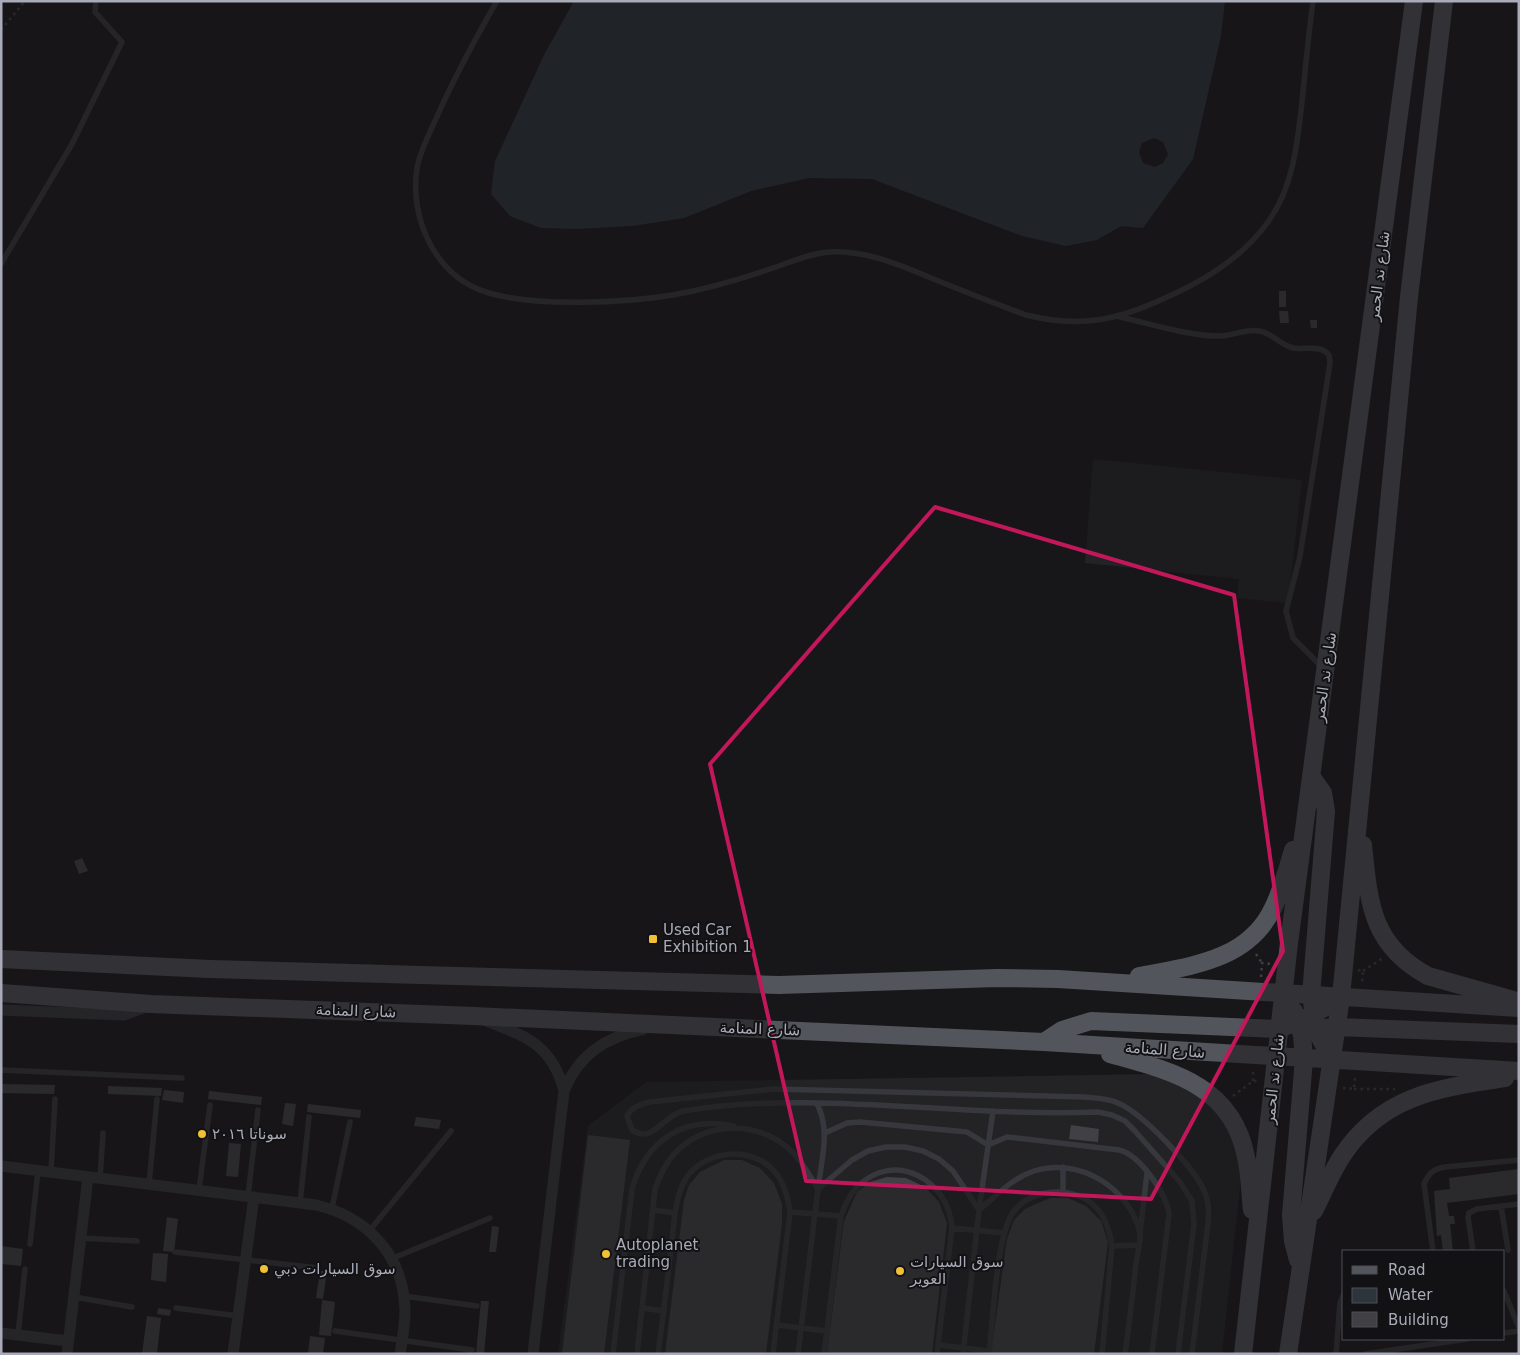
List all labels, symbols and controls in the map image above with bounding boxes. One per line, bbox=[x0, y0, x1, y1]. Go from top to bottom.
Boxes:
street label: شارع ند الحمر bbox=[1364, 230, 1393, 323]
street label: شارع ند الحمر bbox=[1310, 631, 1340, 724]
place label: Used Car Exhibition 1 bbox=[663, 921, 752, 956]
marker: Used Car Exhibition 1 bbox=[647, 933, 659, 945]
street label: شارع المنامة bbox=[315, 1001, 397, 1021]
street label: شارع المنامة bbox=[719, 1019, 801, 1039]
street label: شارع ند الحمر bbox=[1260, 1033, 1288, 1126]
street label: شارع المنامة bbox=[1124, 1038, 1206, 1062]
place label: سوناتا ٢٠١٦ bbox=[212, 1125, 287, 1143]
marker: سوناتا ٢٠١٦ bbox=[196, 1128, 208, 1140]
place label: Autoplanet trading bbox=[616, 1236, 698, 1271]
marker: Autoplanet trading bbox=[600, 1248, 612, 1260]
legend bbox=[1342, 1250, 1505, 1340]
place label: سوق السيارات العوير bbox=[909, 1253, 1003, 1288]
place label: سوق السيارات دبي bbox=[274, 1260, 396, 1279]
text: Road bbox=[1388, 1261, 1426, 1279]
marker: سوق السيارات دبي bbox=[258, 1263, 270, 1275]
marker: سوق السيارات العوير bbox=[894, 1265, 906, 1277]
text: Water bbox=[1388, 1286, 1433, 1304]
text: Building bbox=[1388, 1311, 1449, 1329]

